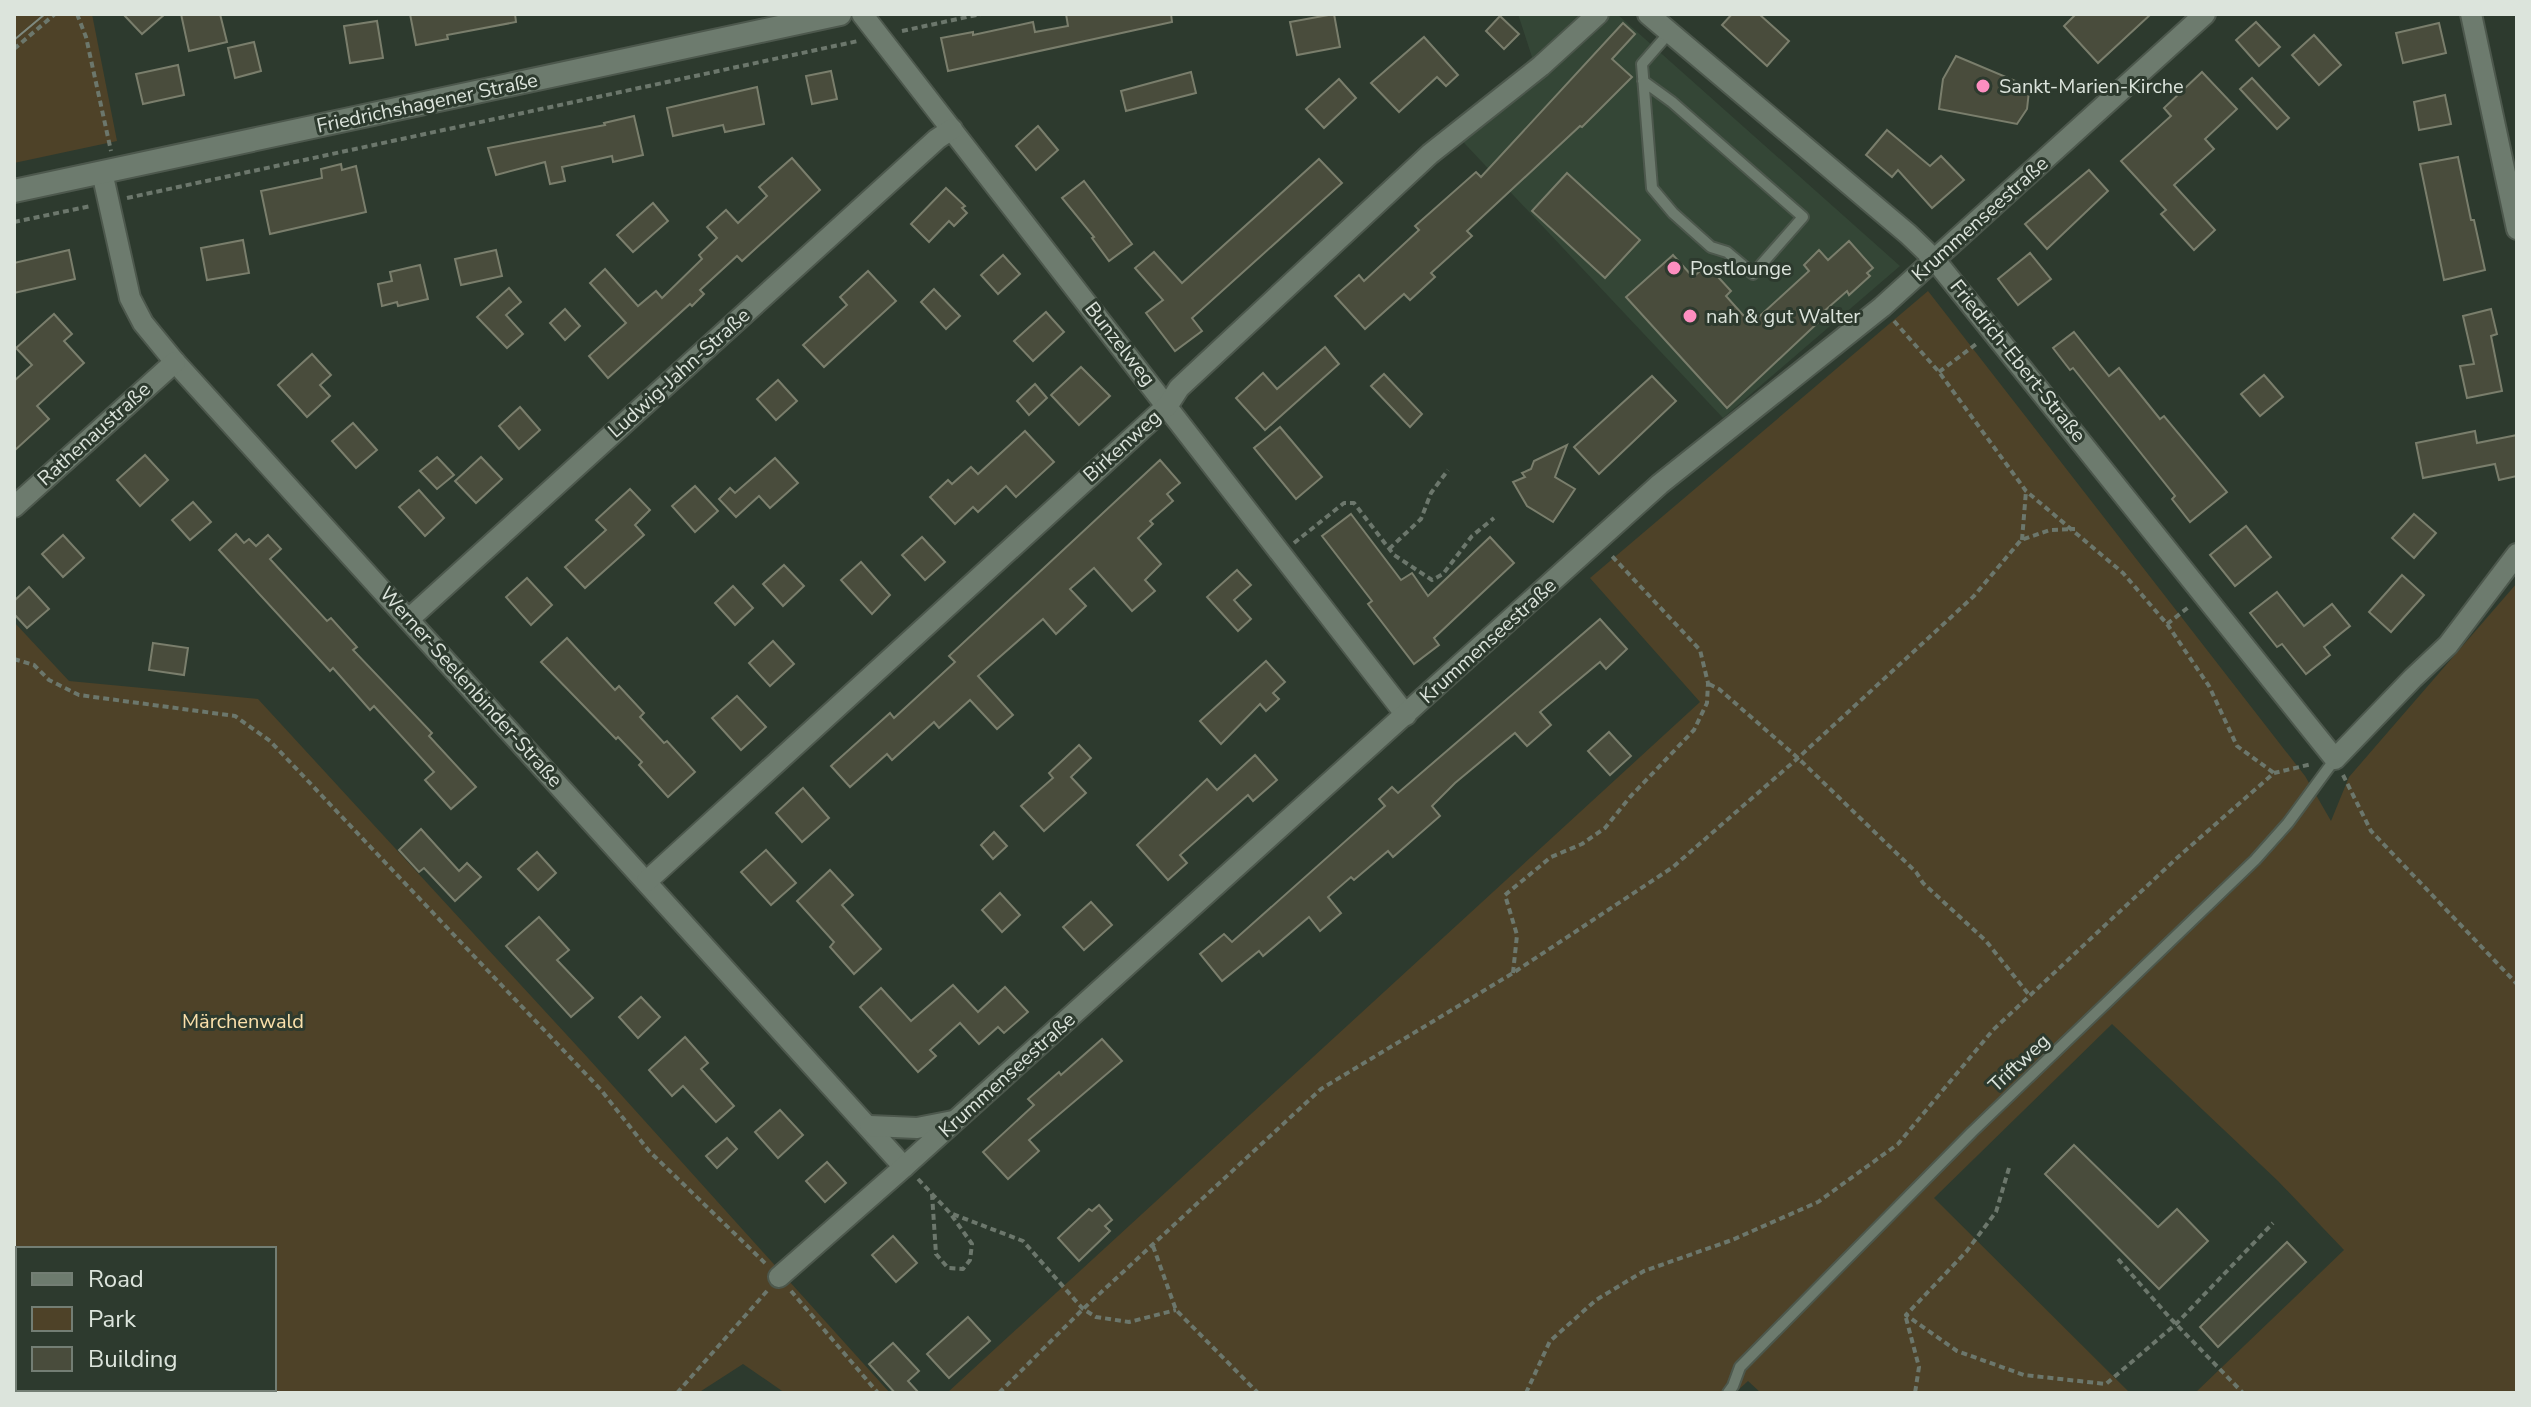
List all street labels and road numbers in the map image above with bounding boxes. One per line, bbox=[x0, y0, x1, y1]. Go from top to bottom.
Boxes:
street label: Friedrichshagener Straße bbox=[314, 66, 540, 140]
street label: Krummenseestraße bbox=[1906, 150, 2054, 288]
street label: Friedrich-Ebert-Straße bbox=[1944, 274, 2092, 448]
street label: Bunzelweg bbox=[1078, 296, 1162, 392]
street label: Ludwig-Jahn-Straße bbox=[602, 302, 756, 444]
street label: Rathenaustraße bbox=[32, 376, 156, 492]
street label: Birkenweg bbox=[1077, 404, 1167, 488]
street label: Krummenseestraße bbox=[1414, 572, 1562, 710]
street label: Werner-Seelenbinder-Straße bbox=[373, 581, 569, 793]
street label: Krummenseestraße bbox=[933, 1006, 1081, 1144]
street label: Triftweg bbox=[1982, 1028, 2056, 1098]

